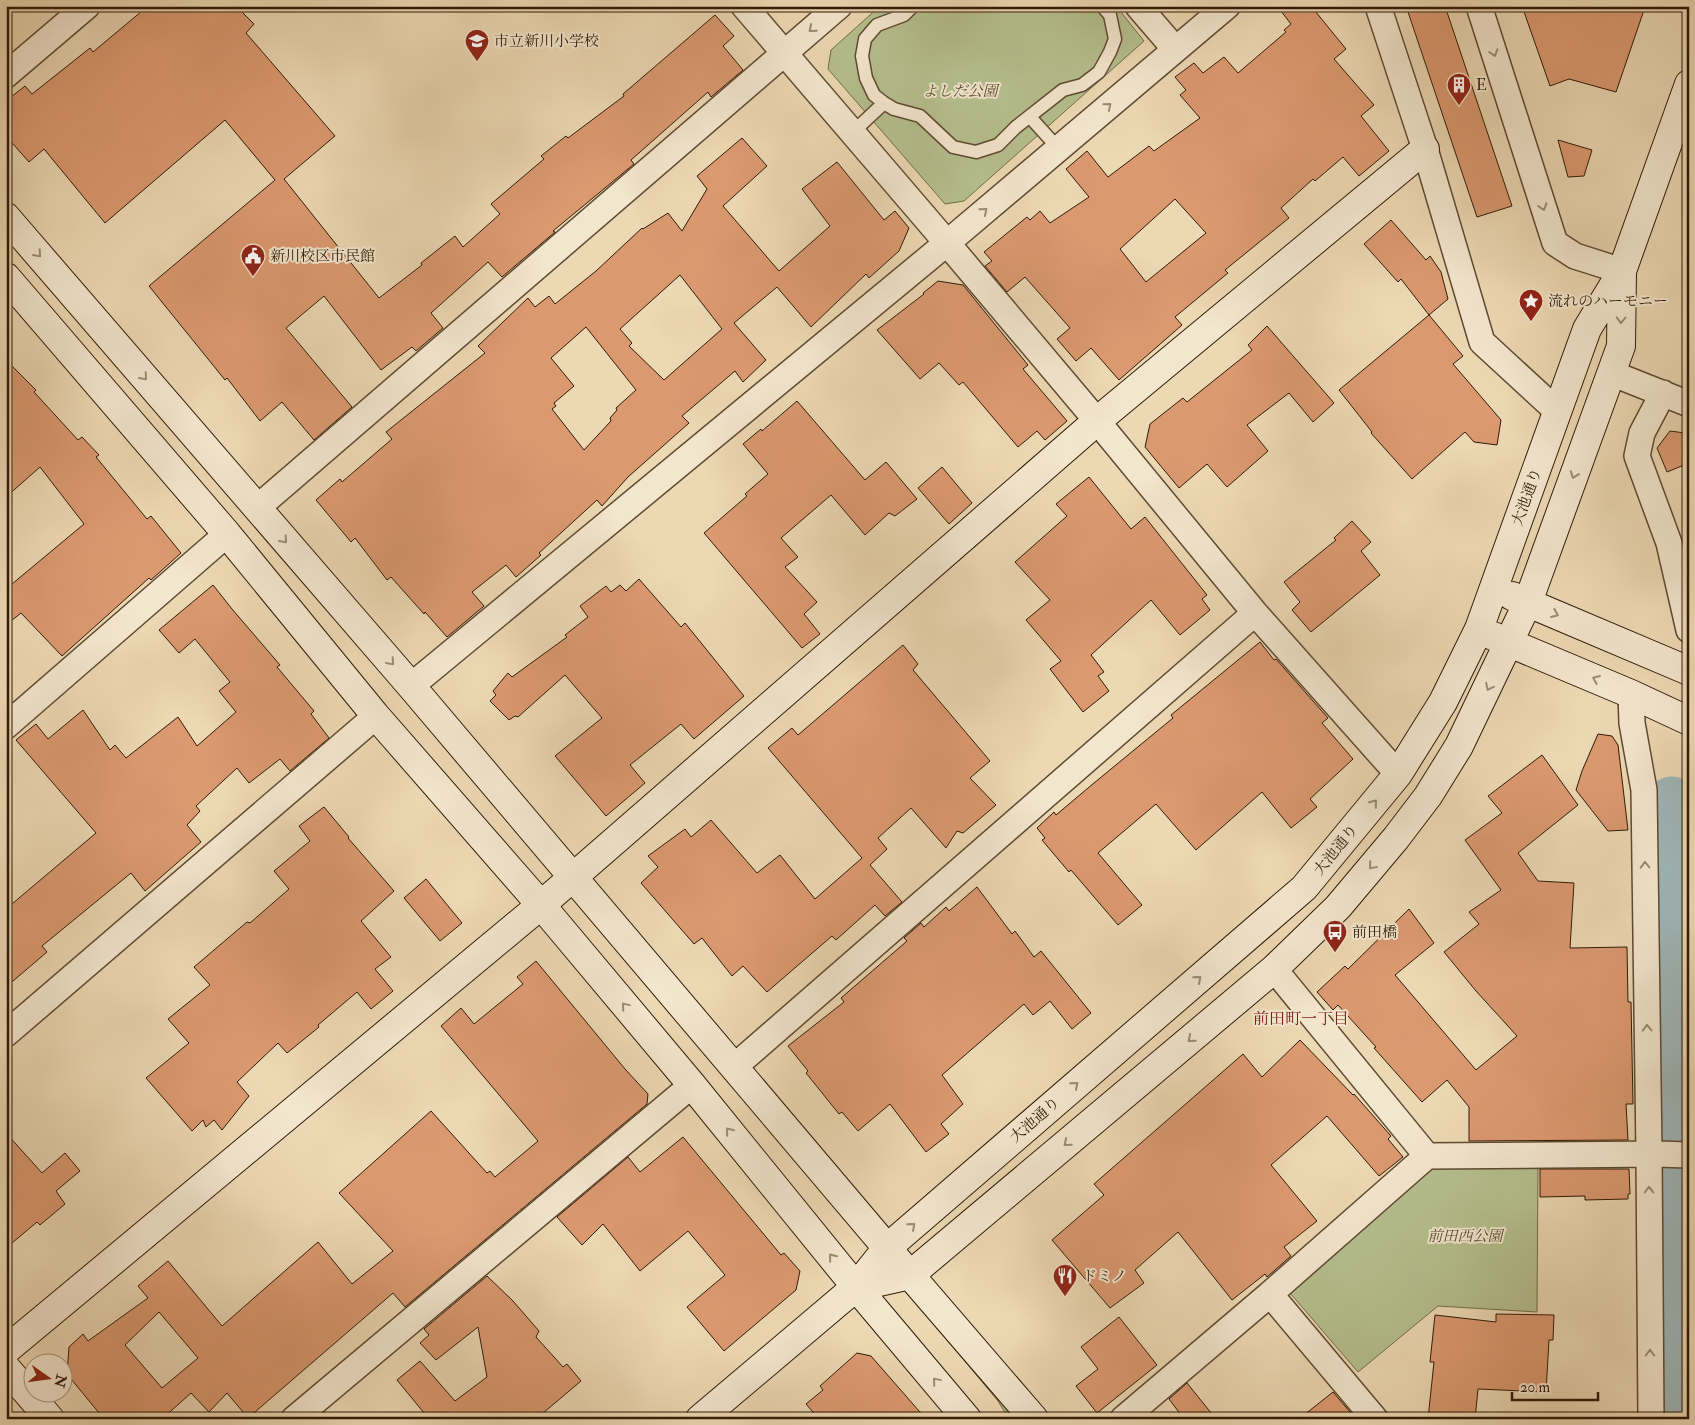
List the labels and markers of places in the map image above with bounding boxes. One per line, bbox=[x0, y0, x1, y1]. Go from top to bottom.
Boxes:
school or university icon: 市立新川小学校 bbox=[464, 28, 490, 62]
place label: 市立新川小学校 bbox=[494, 32, 599, 51]
building icon: E bbox=[1446, 72, 1472, 106]
place label: E bbox=[1476, 76, 1487, 95]
public building icon: 新川校区市民館 bbox=[240, 243, 266, 277]
place label: 新川校区市民館 bbox=[270, 247, 375, 266]
place icon: 流れのハーモニー bbox=[1518, 288, 1544, 322]
place label: 流れのハーモニー bbox=[1548, 292, 1668, 311]
bus stop icon: 前田橋 bbox=[1322, 919, 1348, 953]
place label: 前田橋 bbox=[1352, 923, 1397, 942]
restaurant icon: ドミノ bbox=[1052, 1263, 1078, 1297]
place label: ドミノ bbox=[1082, 1267, 1127, 1286]

